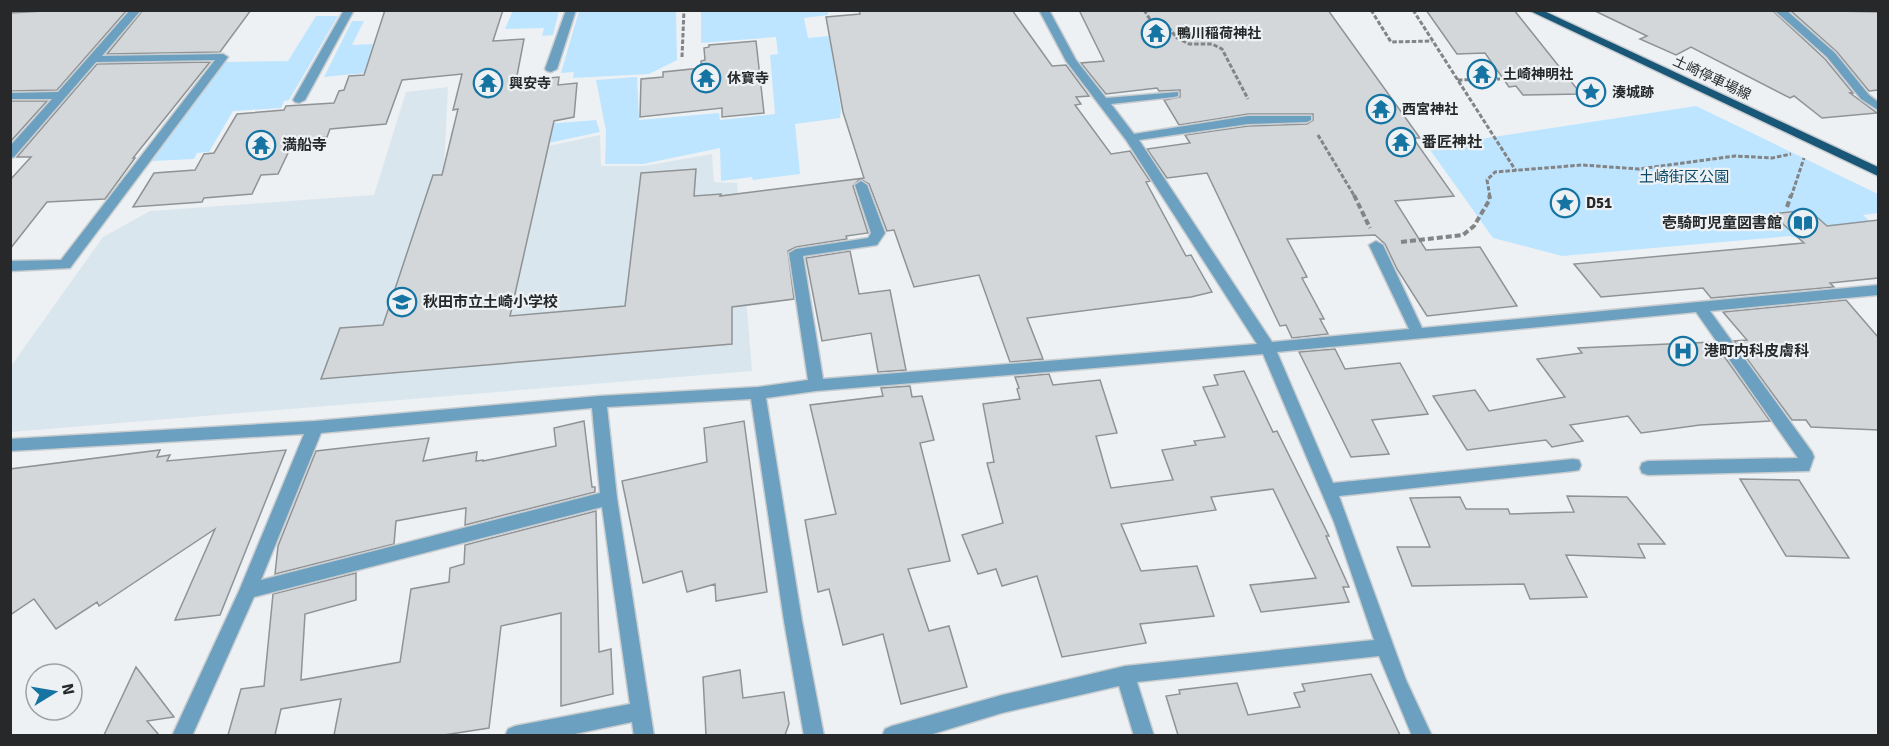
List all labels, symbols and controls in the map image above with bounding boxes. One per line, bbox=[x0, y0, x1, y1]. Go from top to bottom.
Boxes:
temple icon: 鴨川稲荷神社 bbox=[1140, 17, 1172, 49]
place label: 鴨川稲荷神社 bbox=[1177, 25, 1261, 42]
street label: 土崎停車場線 bbox=[1670, 53, 1754, 103]
temple icon: 土崎神明社 bbox=[1466, 58, 1498, 90]
temple icon: 休寳寺 bbox=[690, 62, 722, 94]
place label: 土崎神明社 bbox=[1503, 66, 1573, 83]
temple icon: 興安寺 bbox=[472, 67, 504, 99]
place label: 休寳寺 bbox=[727, 70, 769, 87]
place label: 興安寺 bbox=[509, 75, 551, 92]
place icon: 湊城跡 bbox=[1575, 76, 1607, 108]
place label: 湊城跡 bbox=[1612, 84, 1654, 101]
temple icon: 西宮神社 bbox=[1365, 93, 1397, 125]
place label: 西宮神社 bbox=[1402, 101, 1458, 118]
temple icon: 番匠神社 bbox=[1385, 126, 1417, 158]
temple icon: 満船寺 bbox=[245, 129, 277, 161]
place label: 番匠神社 bbox=[1422, 133, 1482, 151]
place label: 満船寺 bbox=[282, 136, 327, 154]
park label: 土崎街区公園 bbox=[1639, 168, 1729, 186]
place icon: D51 bbox=[1549, 187, 1581, 219]
place label: D51 bbox=[1586, 194, 1612, 212]
library icon: 壱騎町児童図書館 bbox=[1787, 207, 1819, 239]
place label: 壱騎町児童図書館 bbox=[1662, 214, 1782, 232]
school or university icon: 秋田市立土崎小学校 bbox=[386, 286, 418, 318]
place label: 秋田市立土崎小学校 bbox=[423, 293, 558, 311]
hospital icon: 港町内科皮膚科 bbox=[1667, 335, 1699, 367]
place label: 港町内科皮膚科 bbox=[1704, 342, 1809, 360]
north arrow bbox=[24, 662, 84, 722]
text: N bbox=[57, 682, 79, 697]

